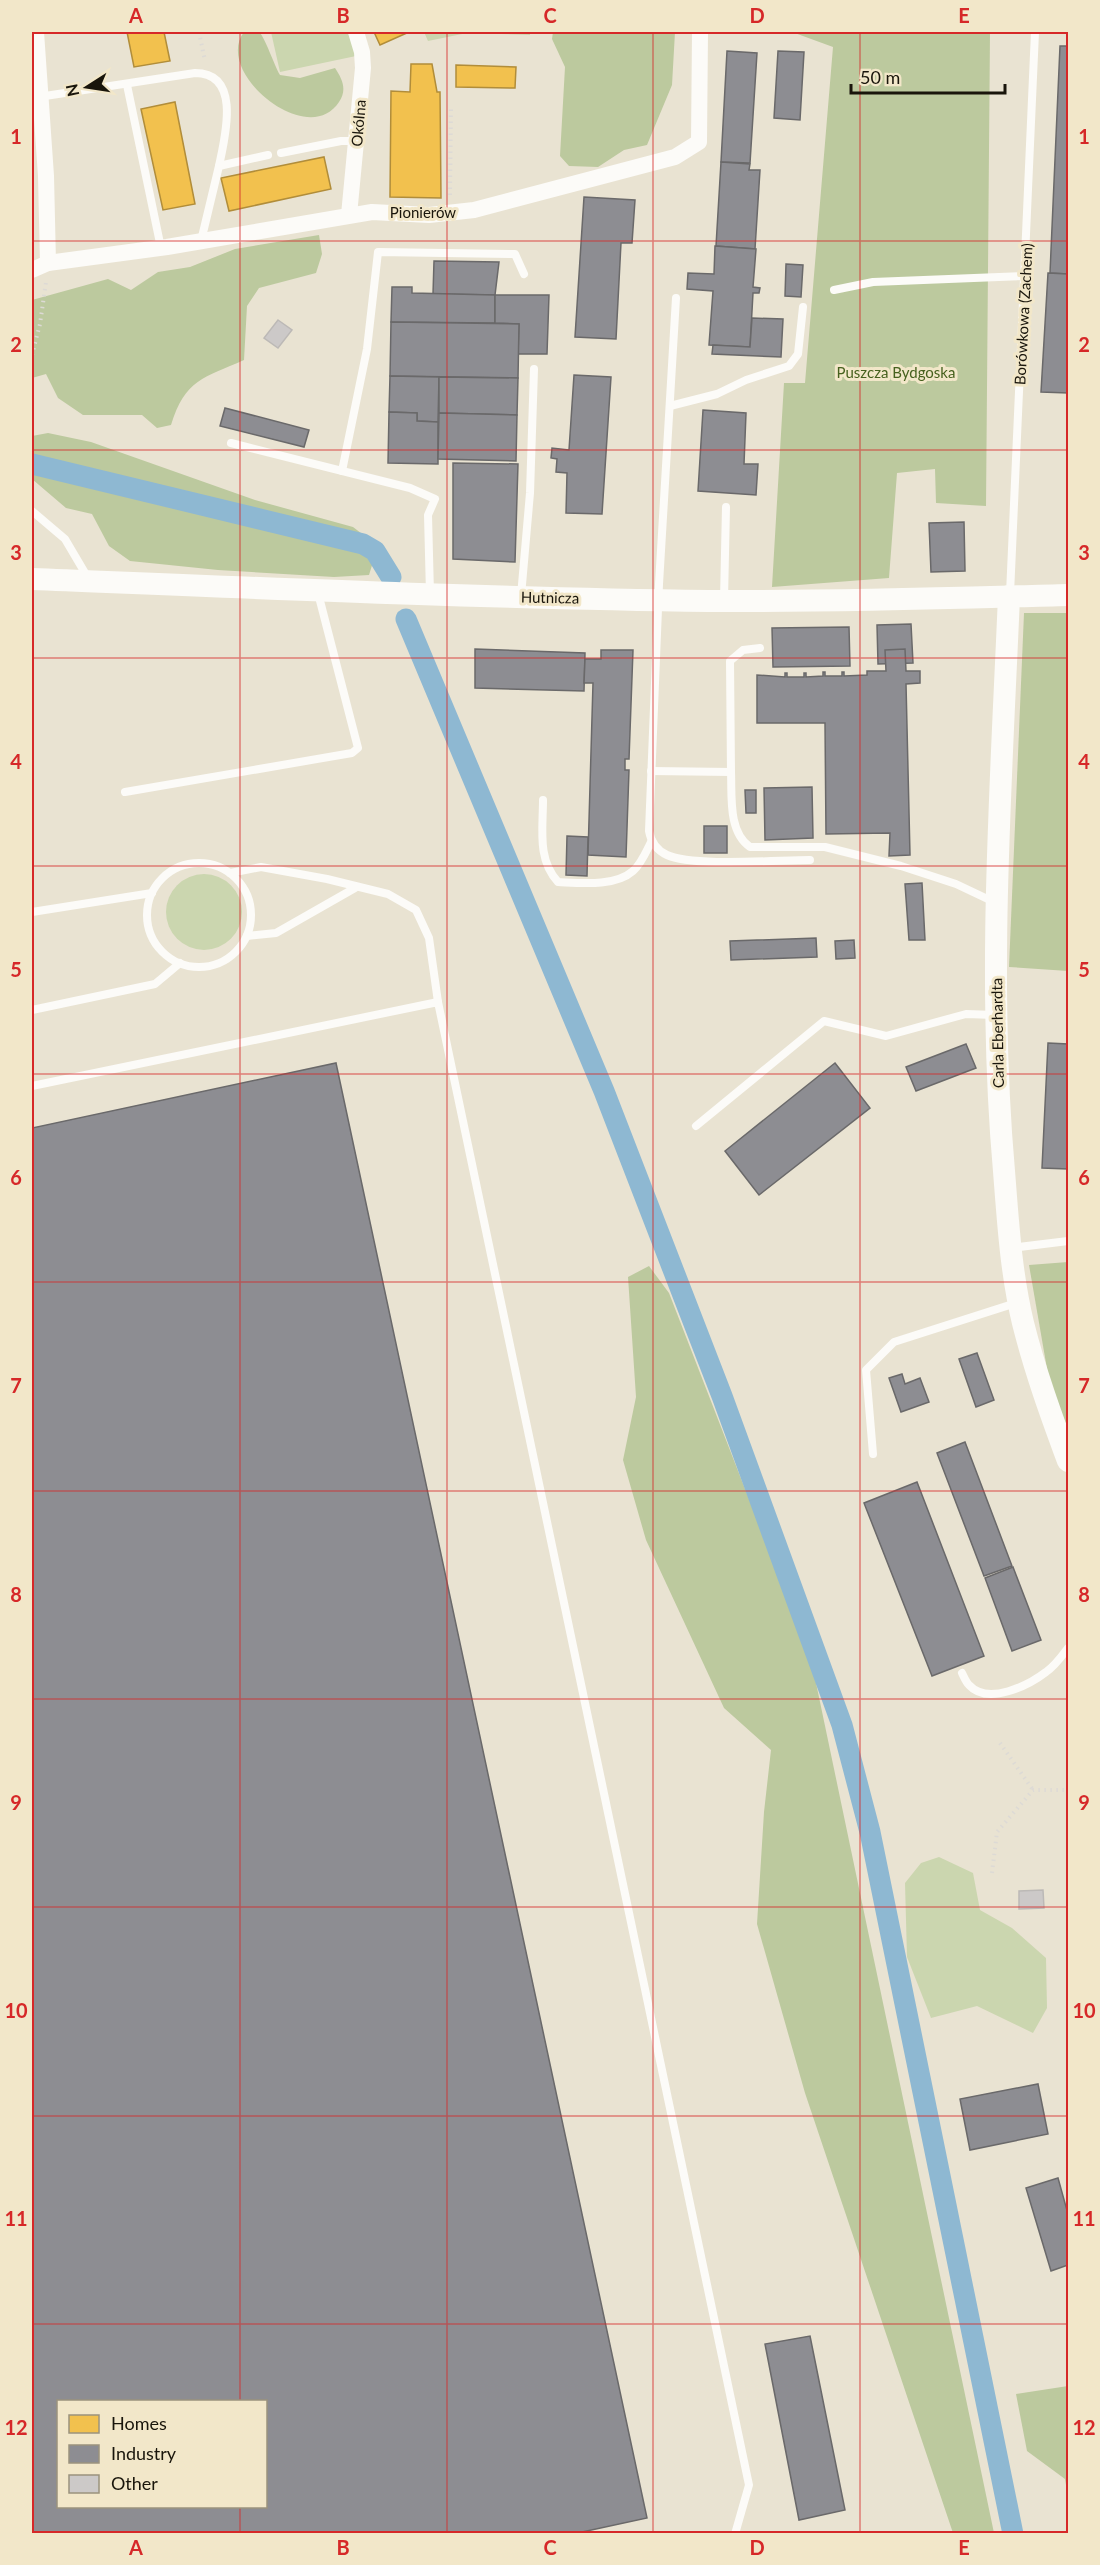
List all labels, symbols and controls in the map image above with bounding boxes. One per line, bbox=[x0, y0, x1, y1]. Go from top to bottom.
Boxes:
text: A bbox=[128, 3, 143, 27]
text: B bbox=[336, 3, 350, 27]
text: C bbox=[543, 3, 557, 27]
text: D bbox=[749, 3, 765, 27]
text: E bbox=[958, 3, 970, 27]
north arrow bbox=[57, 57, 117, 117]
scale bar bbox=[851, 57, 1006, 95]
text: 50 m bbox=[860, 66, 900, 88]
text: N bbox=[61, 82, 82, 98]
street label: Okólna bbox=[347, 99, 369, 147]
text: 1 bbox=[10, 124, 22, 148]
text: 1 bbox=[1078, 124, 1090, 148]
street label: Pionierów bbox=[390, 203, 456, 221]
street label: Borówkowa (Zachem) bbox=[1010, 243, 1036, 385]
text: 2 bbox=[10, 332, 22, 356]
text: 2 bbox=[1078, 332, 1090, 356]
park label: Puszcza Bydgoska bbox=[837, 363, 955, 381]
text: 3 bbox=[10, 540, 22, 564]
text: 3 bbox=[1078, 540, 1090, 564]
street label: Hutnicza bbox=[521, 587, 579, 607]
text: 4 bbox=[10, 749, 22, 773]
text: 4 bbox=[1078, 749, 1090, 773]
text: 5 bbox=[10, 957, 22, 981]
text: 5 bbox=[1078, 957, 1090, 981]
street label: Carla Eberhardta bbox=[987, 978, 1007, 1088]
text: 6 bbox=[10, 1165, 22, 1189]
text: 6 bbox=[1078, 1165, 1090, 1189]
text: 7 bbox=[10, 1373, 22, 1397]
text: 7 bbox=[1078, 1373, 1090, 1397]
text: 8 bbox=[10, 1582, 22, 1606]
text: 8 bbox=[1078, 1582, 1090, 1606]
text: 9 bbox=[10, 1790, 22, 1814]
text: 9 bbox=[1078, 1790, 1090, 1814]
text: 10 bbox=[4, 1998, 28, 2022]
text: 10 bbox=[1072, 1998, 1096, 2022]
text: 11 bbox=[4, 2206, 28, 2230]
text: 11 bbox=[1072, 2206, 1096, 2230]
legend bbox=[57, 2400, 267, 2508]
text: Homes bbox=[111, 2412, 167, 2434]
text: 12 bbox=[4, 2415, 28, 2439]
text: 12 bbox=[1072, 2415, 1096, 2439]
text: Industry bbox=[111, 2442, 177, 2464]
text: Other bbox=[111, 2472, 158, 2494]
text: A bbox=[128, 2535, 143, 2559]
text: B bbox=[336, 2535, 350, 2559]
text: C bbox=[543, 2535, 557, 2559]
text: D bbox=[749, 2535, 765, 2559]
text: E bbox=[958, 2535, 970, 2559]

